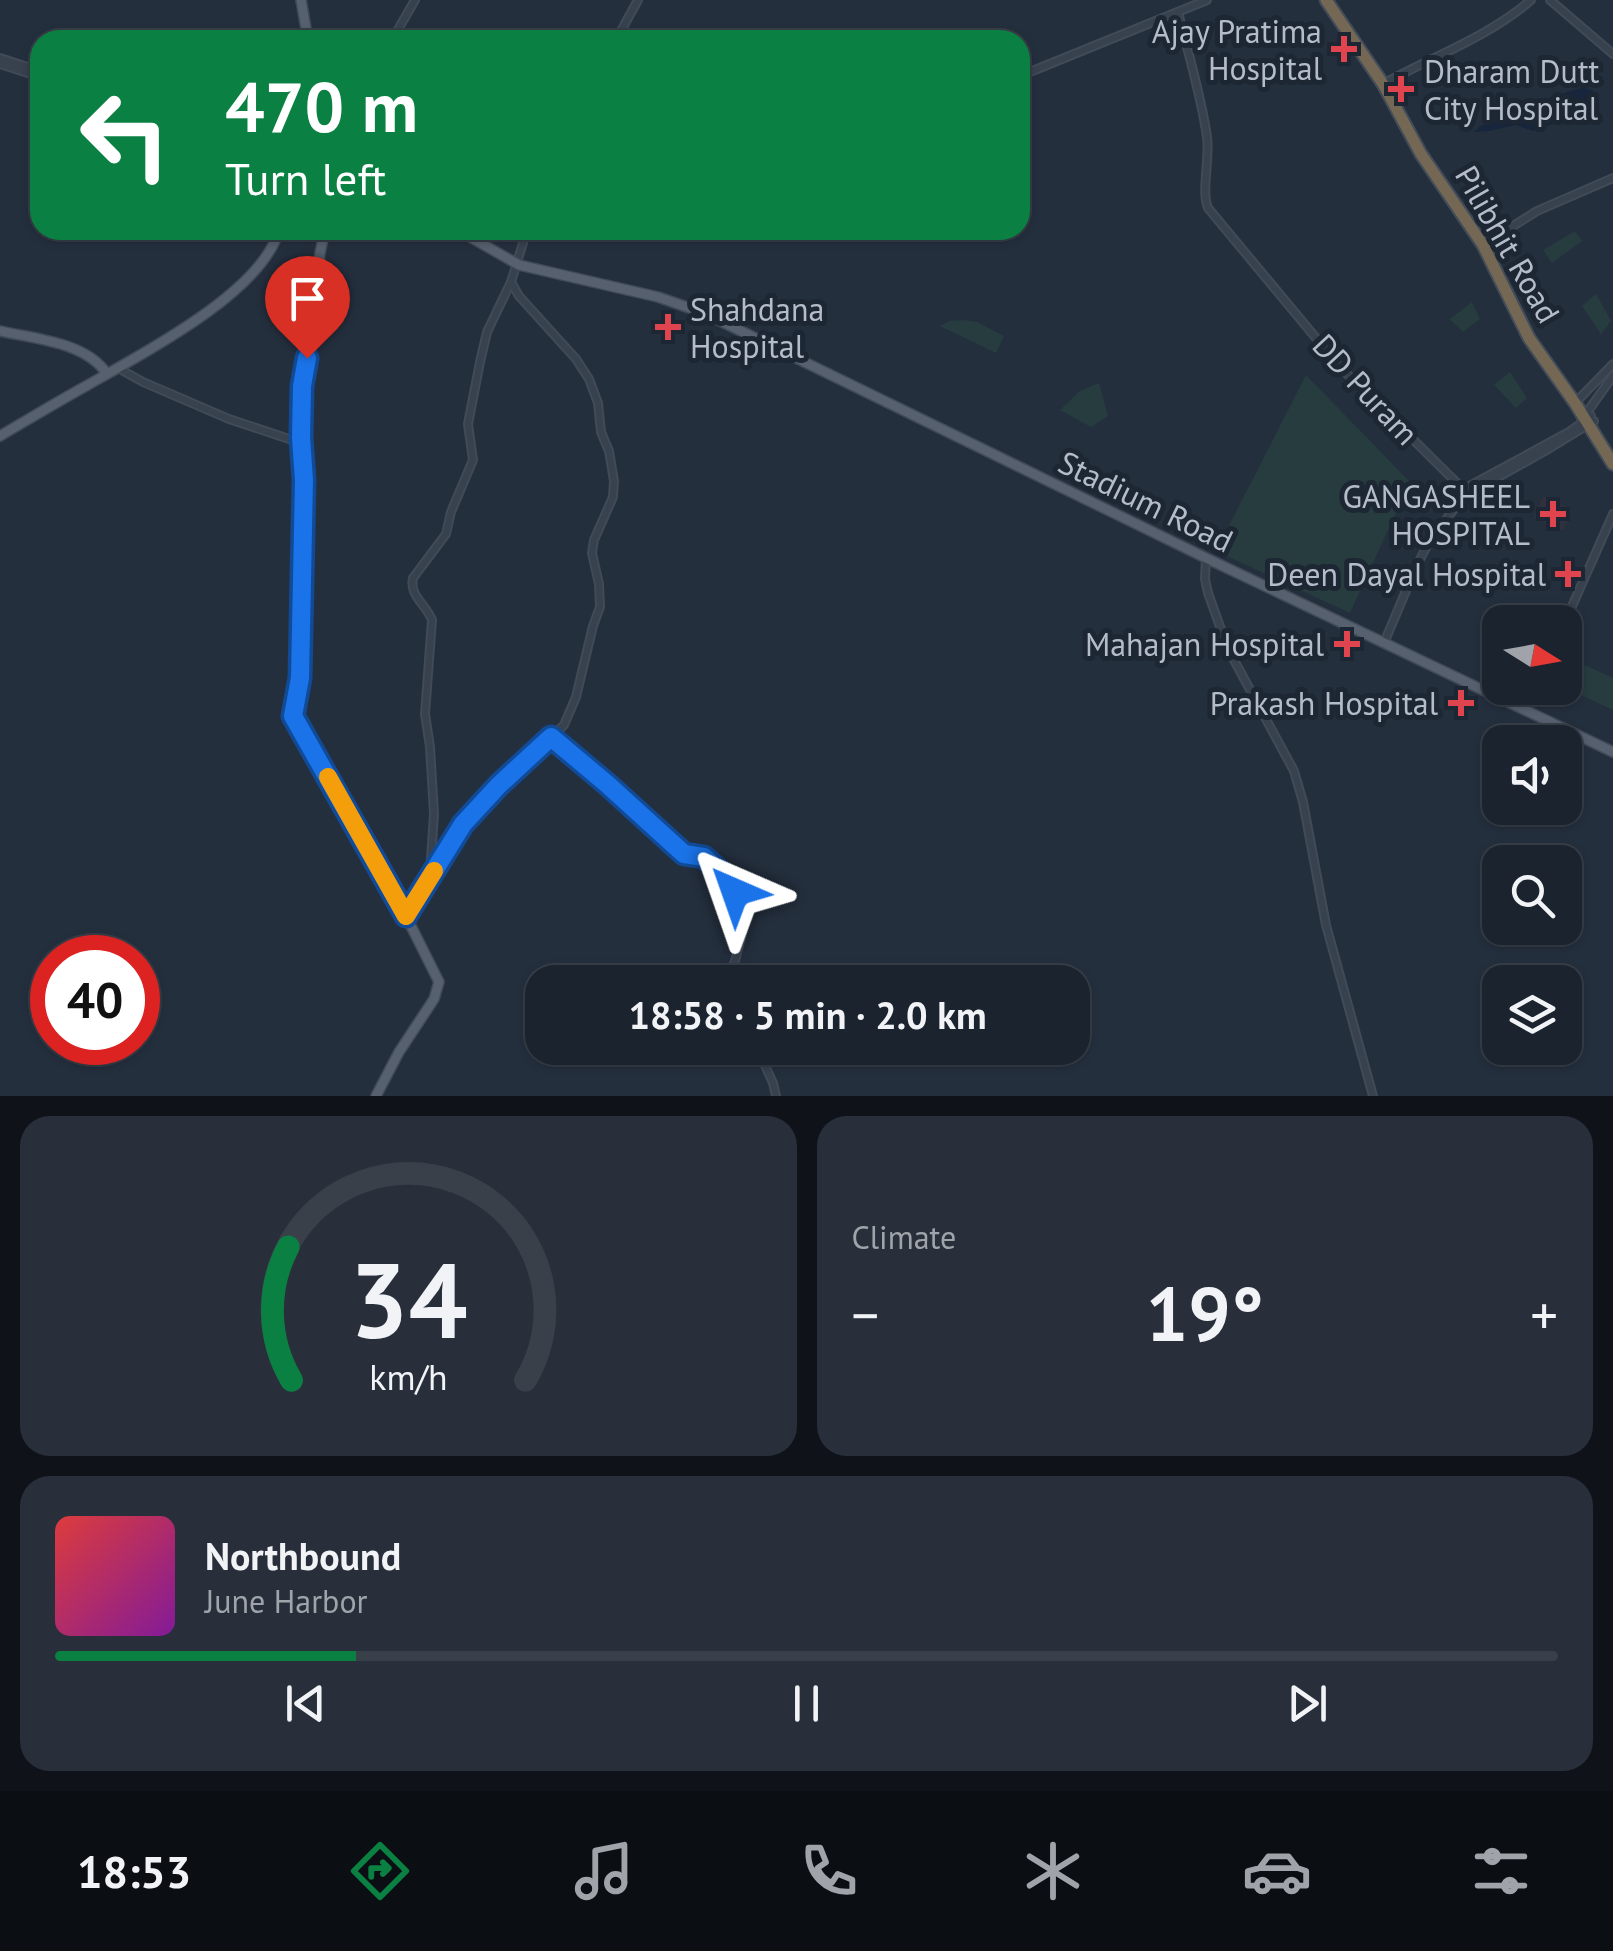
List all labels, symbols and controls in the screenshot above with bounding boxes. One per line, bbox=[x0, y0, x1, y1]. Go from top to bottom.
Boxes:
place label: Ajay Pratima Hospital bbox=[1152, 10, 1323, 89]
marker: Ajay Pratima Hospital bbox=[1331, 36, 1357, 62]
place label: Dharam Dutt City Hospital bbox=[1424, 50, 1600, 129]
text: 470 m bbox=[225, 61, 418, 151]
icon: left bbox=[60, 70, 190, 200]
marker: Dharam Dutt City Hospital bbox=[1388, 76, 1414, 102]
text: Turn left bbox=[225, 149, 386, 207]
street label: Pilibhit Road bbox=[1446, 158, 1570, 330]
pin bbox=[265, 256, 350, 359]
icon: arrive bbox=[280, 271, 335, 326]
place label: Shahdana Hospital bbox=[690, 288, 824, 367]
marker: Shahdana Hospital bbox=[655, 314, 681, 340]
street label: DD Puram bbox=[1304, 325, 1428, 453]
street label: Stadium Road bbox=[1052, 441, 1240, 561]
place label: GANGASHEEL HOSPITAL bbox=[1343, 475, 1530, 554]
marker: GANGASHEEL HOSPITAL bbox=[1540, 501, 1566, 527]
place label: Deen Dayal Hospital bbox=[1267, 553, 1547, 595]
marker: Deen Dayal Hospital bbox=[1555, 561, 1581, 587]
north arrow bbox=[1482, 605, 1582, 705]
map controls bbox=[1482, 605, 1582, 1065]
place label: Mahajan Hospital bbox=[1085, 623, 1325, 665]
marker: Mahajan Hospital bbox=[1334, 631, 1360, 657]
place label: Prakash Hospital bbox=[1210, 682, 1439, 724]
marker: Prakash Hospital bbox=[1448, 690, 1474, 716]
button: sound bbox=[1482, 725, 1582, 825]
position arrow bbox=[683, 840, 787, 944]
button: search bbox=[1482, 845, 1582, 945]
speed limit sign: 40 bbox=[30, 935, 160, 1065]
button: layers bbox=[1482, 965, 1582, 1065]
text: 18:58 · 5 min · 2.0 km bbox=[628, 990, 987, 1039]
text: Climate bbox=[852, 1216, 956, 1258]
text: 34 bbox=[349, 1232, 467, 1367]
text: 19° bbox=[1146, 1265, 1264, 1362]
text: − bbox=[852, 1279, 879, 1350]
text: + bbox=[1530, 1279, 1558, 1350]
text: km/h bbox=[369, 1354, 447, 1400]
text: Northbound bbox=[205, 1531, 401, 1580]
text: June Harbor bbox=[205, 1580, 367, 1622]
icon: previous bbox=[278, 1676, 333, 1731]
icon: pause bbox=[779, 1676, 834, 1731]
icon: next bbox=[1280, 1676, 1335, 1731]
icon: directions bbox=[345, 1836, 415, 1906]
icon: music bbox=[569, 1836, 639, 1906]
icon: phone bbox=[794, 1836, 864, 1906]
icon: climate bbox=[1018, 1836, 1088, 1906]
icon: car bbox=[1242, 1836, 1312, 1906]
icon: filters bbox=[1466, 1836, 1536, 1906]
text: 18:53 bbox=[77, 1842, 191, 1900]

